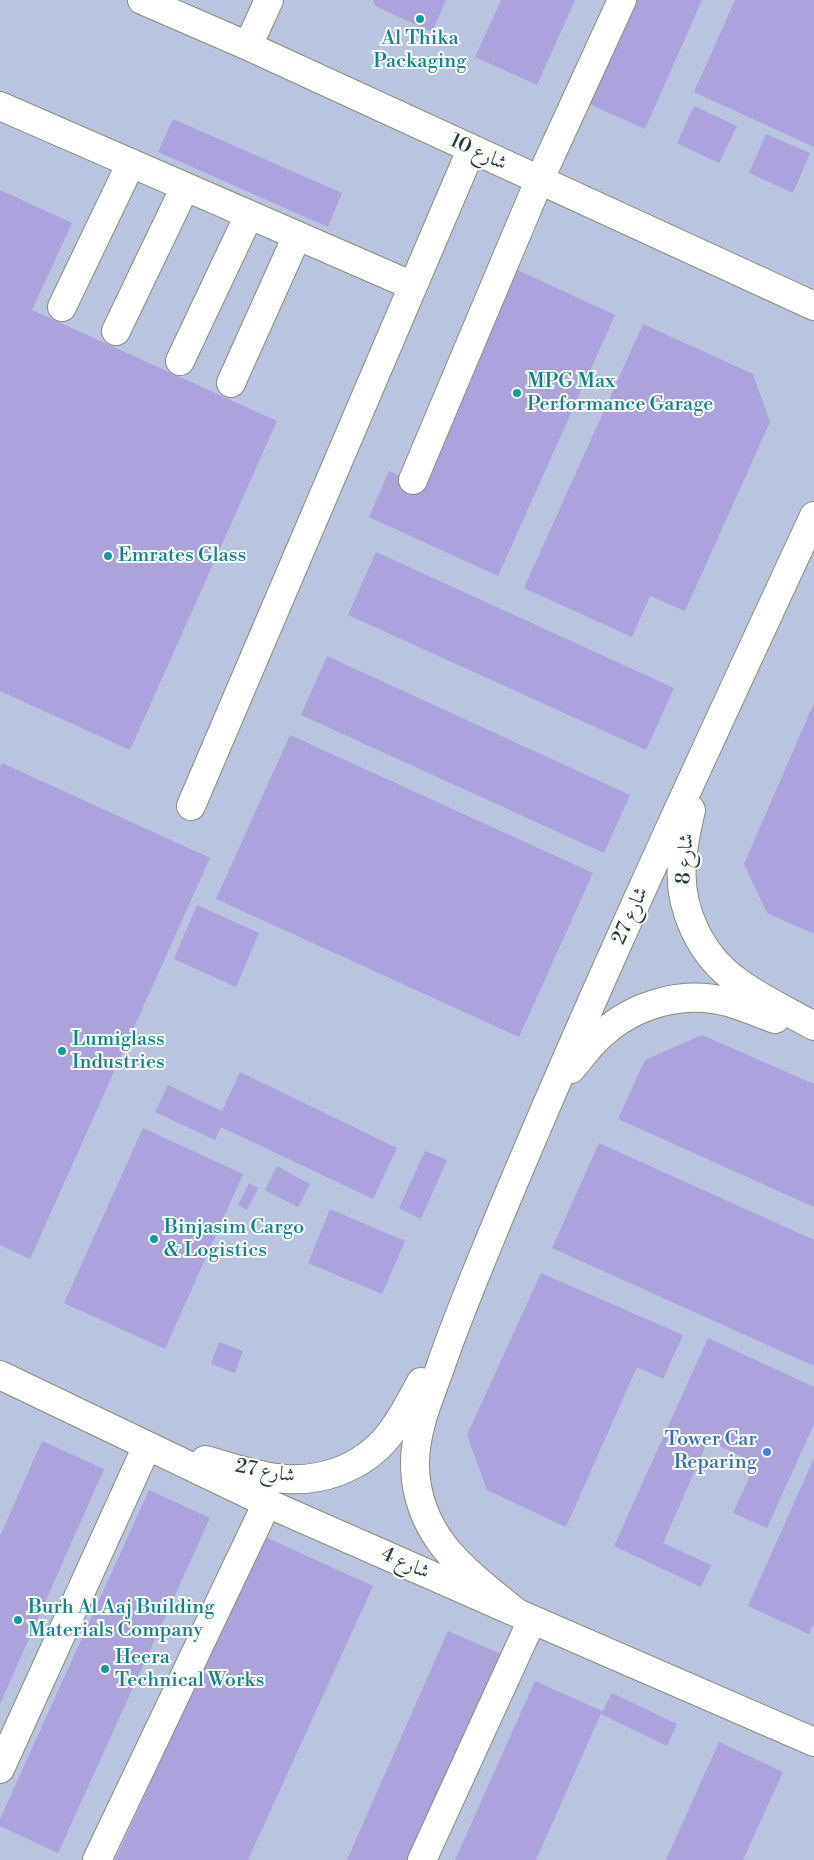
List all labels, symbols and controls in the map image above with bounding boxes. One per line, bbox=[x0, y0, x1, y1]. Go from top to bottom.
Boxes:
marker: Al Thika Packaging bbox=[414, 13, 426, 25]
place label: Al Thika Packaging bbox=[373, 27, 467, 74]
street label: شارع 10 bbox=[446, 129, 510, 177]
place label: MPG Max Performance Garage bbox=[527, 370, 713, 417]
marker: MPG Max Performance Garage bbox=[511, 387, 523, 399]
place label: Emrates Glass bbox=[118, 544, 246, 568]
marker: Emrates Glass bbox=[102, 550, 114, 562]
street label: شارع 8 bbox=[672, 833, 700, 885]
street label: شارع 27 bbox=[608, 884, 654, 948]
place label: Lumiglass Industries bbox=[72, 1028, 165, 1075]
marker: Lumiglass Industries bbox=[56, 1045, 68, 1057]
place label: Binjasim Cargo & Logistics bbox=[164, 1216, 304, 1263]
marker: Binjasim Cargo & Logistics bbox=[148, 1233, 160, 1245]
place label: Tower Car Reparing bbox=[665, 1428, 757, 1475]
marker: Tower Car Reparing bbox=[761, 1446, 773, 1458]
street label: شارع 27 bbox=[233, 1455, 297, 1489]
street label: شارع 4 bbox=[377, 1543, 433, 1585]
place label: Burh Al Aaj Building Materials Company bbox=[28, 1596, 215, 1643]
marker: Burh Al Aaj Building Materials Company bbox=[12, 1614, 24, 1626]
place label: Heera Technical Works bbox=[115, 1646, 264, 1693]
marker: Heera Technical Works bbox=[99, 1663, 111, 1675]

